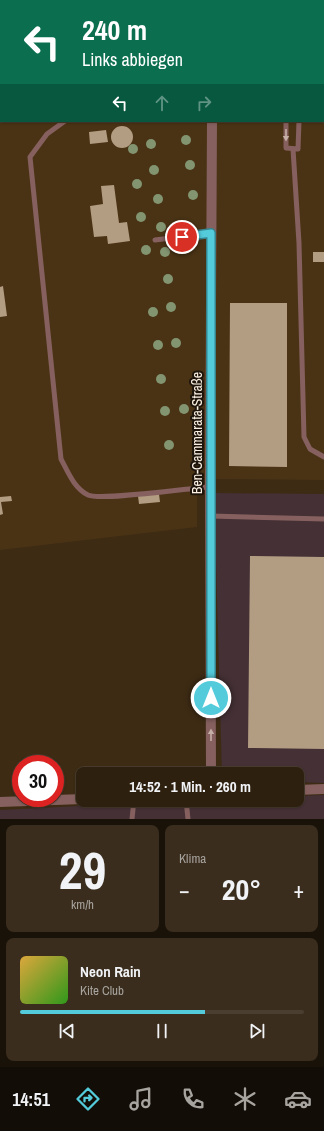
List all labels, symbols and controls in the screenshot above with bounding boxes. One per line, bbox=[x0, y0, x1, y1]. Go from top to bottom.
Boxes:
text: 240 m bbox=[82, 11, 147, 49]
icon: left bbox=[16, 16, 68, 68]
text: Links abbiegen bbox=[82, 47, 183, 72]
icon: left bbox=[109, 92, 131, 114]
icon: ahead bbox=[151, 92, 173, 114]
icon: right bbox=[193, 92, 215, 114]
one-way arrow bbox=[283, 129, 289, 142]
pin bbox=[165, 220, 199, 254]
icon: arrive bbox=[171, 226, 193, 248]
street label: Ben-Cammarata-Straße bbox=[188, 372, 206, 494]
position arrow bbox=[190, 677, 232, 719]
one-way arrow bbox=[208, 728, 214, 741]
speed limit sign: 30 bbox=[12, 755, 64, 807]
text: 14:52 · 1 Min. · 260 m bbox=[129, 776, 251, 797]
text: 29 bbox=[59, 835, 106, 905]
text: Klima bbox=[179, 850, 206, 867]
text: 20° bbox=[222, 869, 261, 909]
text: − bbox=[179, 875, 190, 905]
text: + bbox=[293, 875, 304, 905]
text: km/h bbox=[71, 896, 94, 913]
text: Neon Rain bbox=[80, 961, 141, 982]
text: Kite Club bbox=[80, 982, 124, 999]
icon: previous bbox=[56, 1020, 78, 1042]
icon: pause bbox=[151, 1020, 173, 1042]
icon: next bbox=[246, 1020, 268, 1042]
icon: directions bbox=[74, 1085, 102, 1113]
icon: music bbox=[127, 1085, 155, 1113]
icon: phone bbox=[179, 1085, 207, 1113]
icon: climate bbox=[231, 1085, 259, 1113]
icon: car bbox=[284, 1085, 312, 1113]
text: 14:51 bbox=[12, 1087, 50, 1112]

